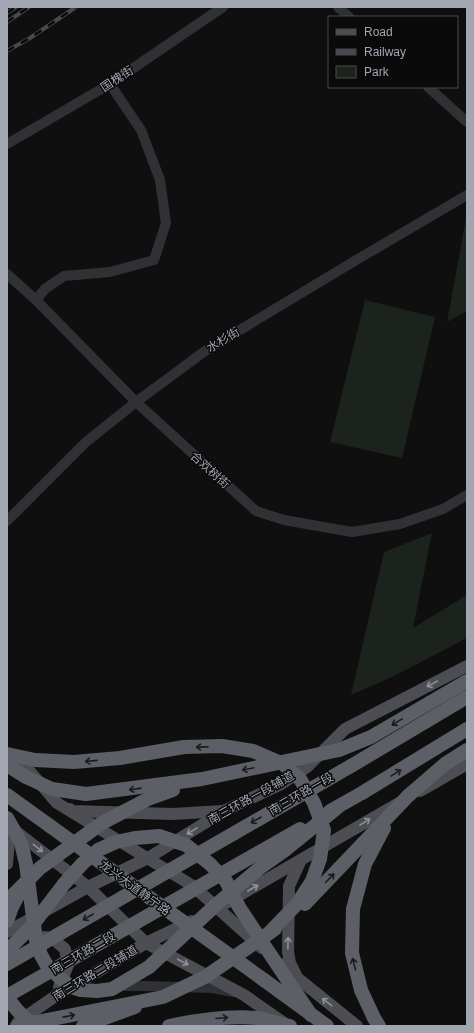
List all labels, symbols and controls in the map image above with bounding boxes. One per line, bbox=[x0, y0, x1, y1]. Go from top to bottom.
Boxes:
legend bbox=[328, 16, 458, 88]
text: Road bbox=[364, 25, 393, 39]
text: Railway bbox=[364, 45, 406, 59]
street label: 国槐街 bbox=[98, 63, 136, 95]
text: Park bbox=[364, 65, 390, 79]
street label: 水杉街 bbox=[204, 325, 242, 355]
street label: 合欢树街 bbox=[187, 449, 233, 491]
one-way arrow bbox=[427, 681, 439, 688]
one-way arrow bbox=[391, 718, 403, 726]
one-way arrow bbox=[196, 743, 209, 751]
one-way arrow bbox=[84, 757, 97, 764]
one-way arrow bbox=[242, 766, 255, 774]
street label: 南三环路一段辅道 bbox=[206, 769, 296, 827]
one-way arrow bbox=[390, 769, 401, 777]
street label: 南三环路一段 bbox=[266, 770, 336, 818]
one-way arrow bbox=[129, 785, 142, 793]
one-way arrow bbox=[250, 817, 262, 825]
one-way arrow bbox=[359, 817, 371, 825]
one-way arrow bbox=[186, 828, 198, 836]
one-way arrow bbox=[32, 844, 43, 853]
street label: 龙兴大道静宁路 bbox=[97, 858, 173, 918]
one-way arrow bbox=[326, 873, 335, 883]
one-way arrow bbox=[247, 883, 259, 891]
one-way arrow bbox=[82, 914, 94, 922]
street label: 南三环路二段 bbox=[48, 929, 118, 977]
one-way arrow bbox=[284, 937, 292, 950]
street label: 南三环路二段辅道 bbox=[50, 942, 140, 1004]
one-way arrow bbox=[350, 958, 358, 971]
one-way arrow bbox=[177, 959, 189, 967]
one-way arrow bbox=[321, 998, 332, 1006]
one-way arrow bbox=[62, 1012, 75, 1020]
one-way arrow bbox=[215, 1014, 228, 1022]

